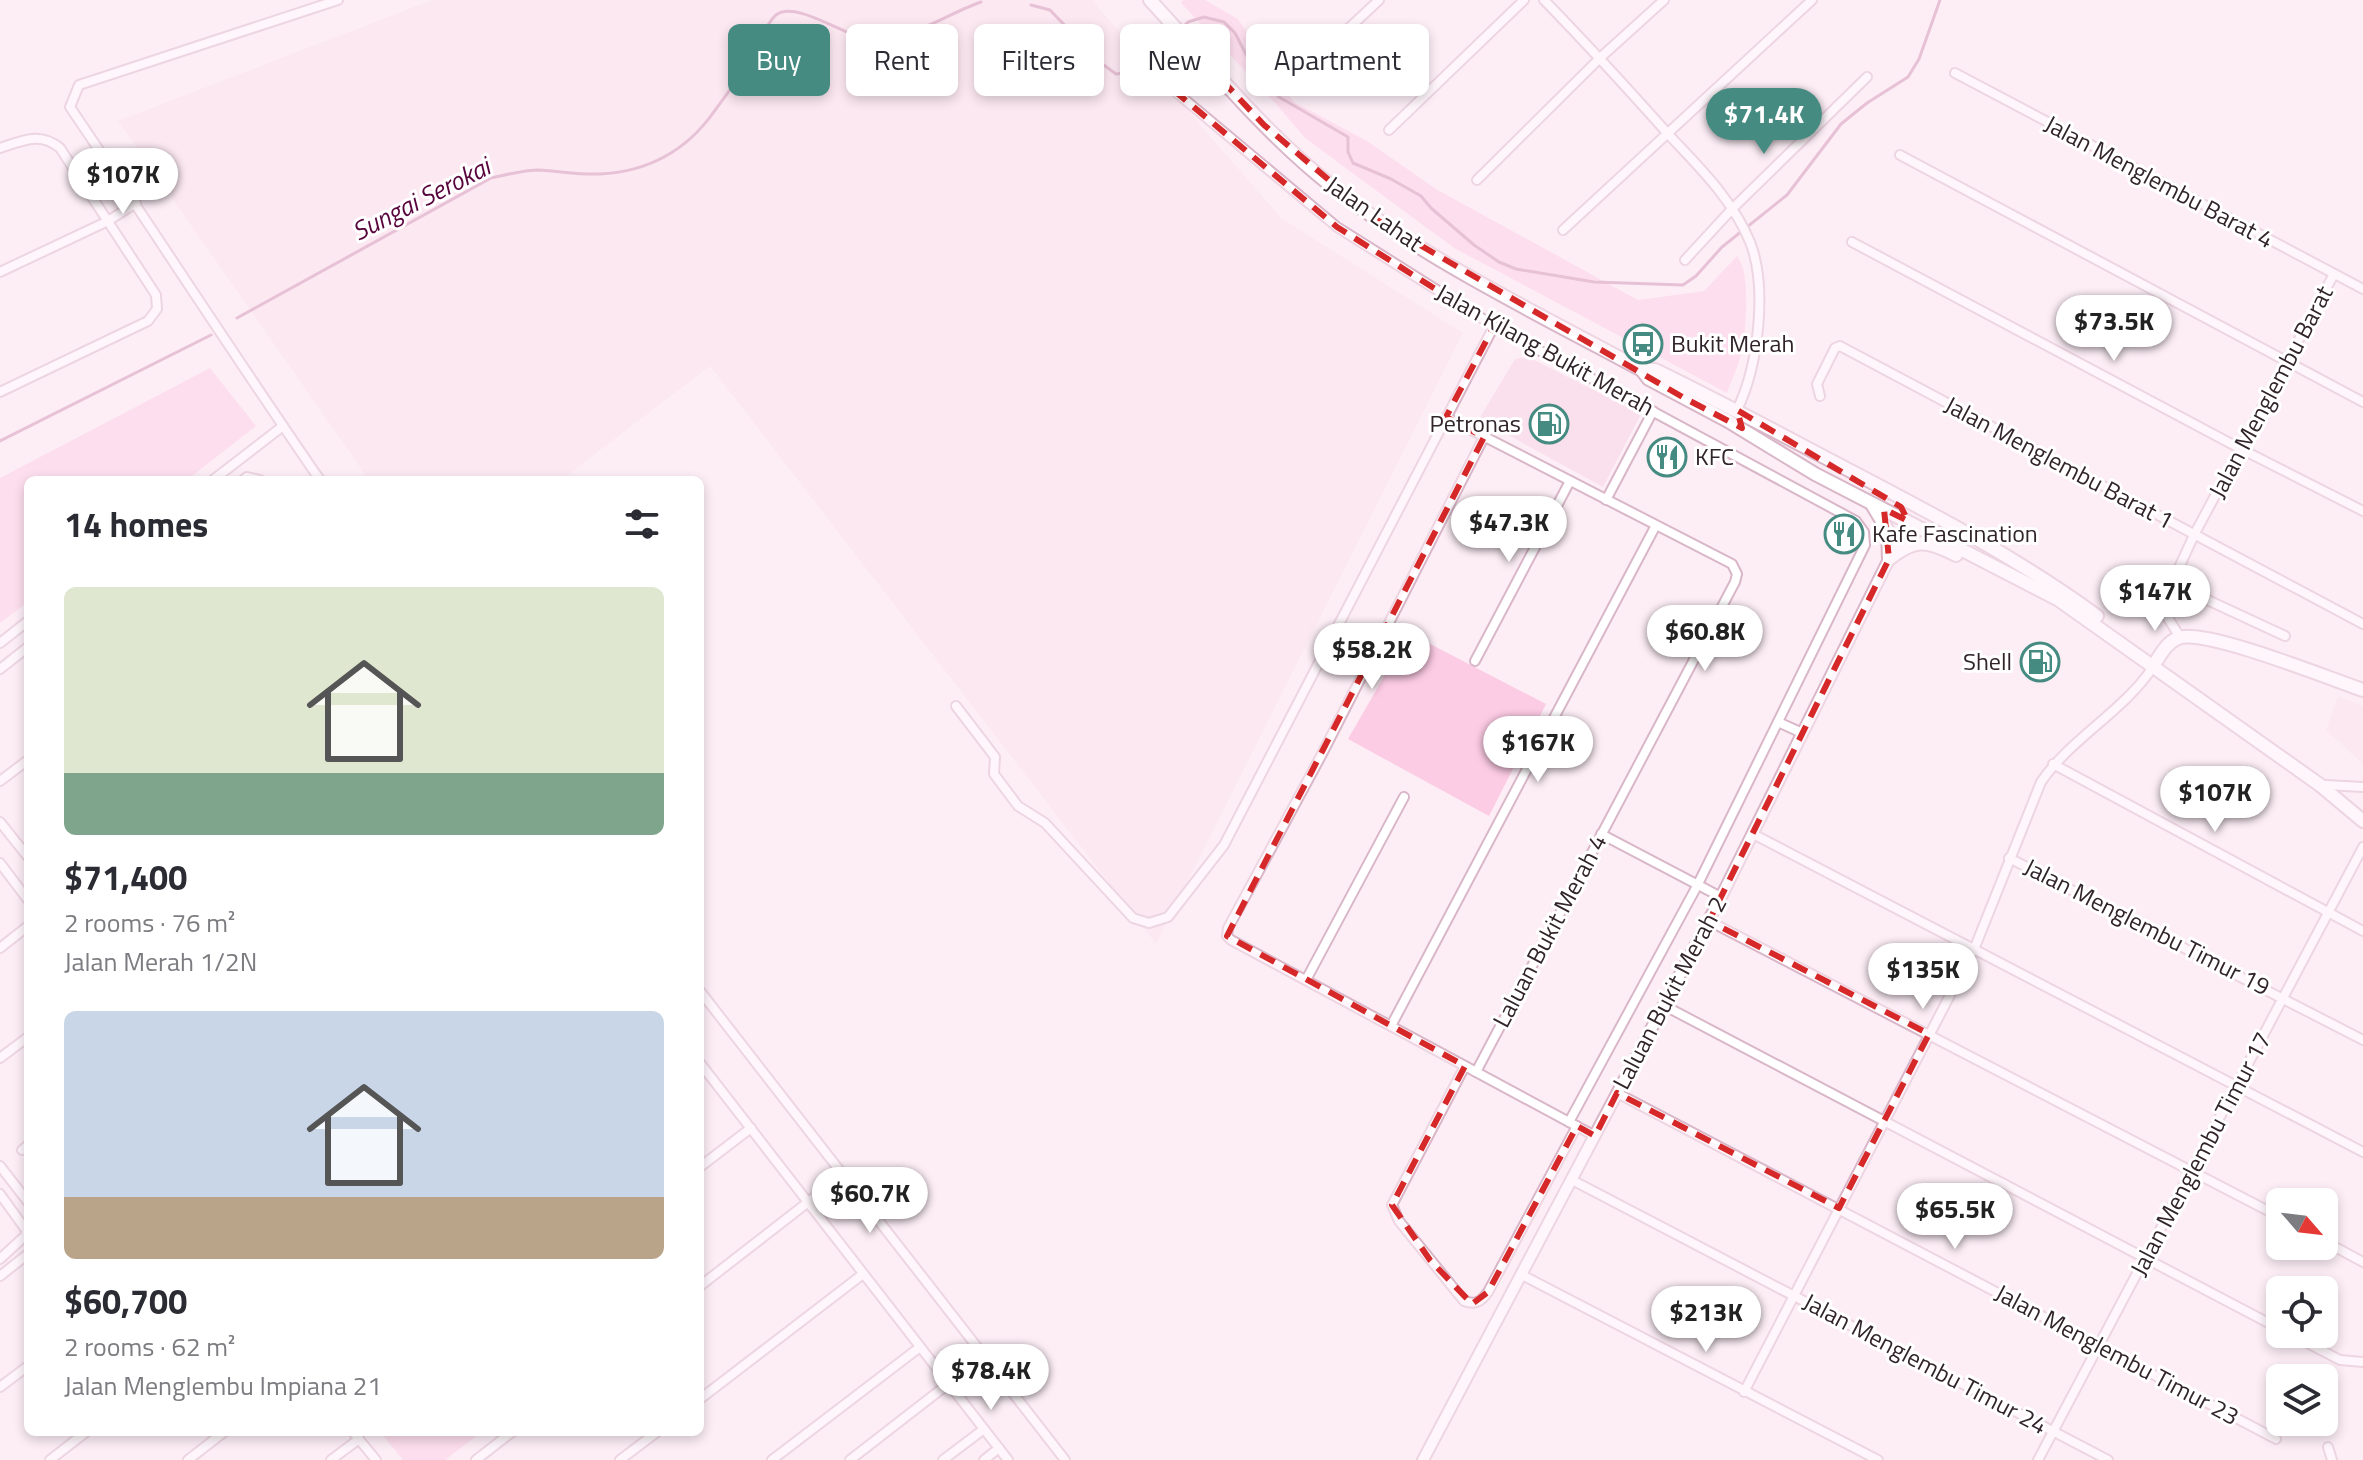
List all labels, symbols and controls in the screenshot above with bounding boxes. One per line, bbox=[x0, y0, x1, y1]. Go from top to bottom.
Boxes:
chip: Buy bbox=[728, 24, 830, 96]
chip: Rent bbox=[846, 24, 958, 96]
chip: Filters bbox=[974, 24, 1104, 96]
chip: New bbox=[1120, 24, 1230, 96]
chip: Apartment bbox=[1246, 24, 1429, 96]
pin: $71.4K bbox=[1699, 88, 1829, 156]
text: $71.4K bbox=[1724, 94, 1804, 133]
street label: Jalan Menglembu Barat 4 bbox=[2039, 105, 2280, 257]
water label: Sungai Serokai bbox=[345, 146, 499, 250]
pin: $107K bbox=[67, 148, 179, 216]
text: $107K bbox=[86, 154, 160, 193]
street label: Jalan Lahat bbox=[1319, 166, 1431, 260]
street label: Jalan Kilang Bukit Merah bbox=[1430, 274, 1661, 424]
street label: Jalan Menglembu Barat bbox=[2199, 278, 2342, 504]
pin: $73.5K bbox=[2049, 295, 2179, 363]
text: $73.5K bbox=[2074, 301, 2154, 340]
bus stop icon: Bukit Merah bbox=[1622, 323, 1664, 365]
place label: Bukit Merah bbox=[1671, 325, 1794, 361]
street label: Jalan Menglembu Barat 1 bbox=[1939, 386, 2180, 538]
fuel station icon: Petronas bbox=[1528, 403, 1570, 445]
place label: Petronas bbox=[1430, 405, 1521, 441]
restaurant icon: KFC bbox=[1646, 436, 1688, 478]
place label: KFC bbox=[1695, 438, 1734, 474]
pin: $47.3K bbox=[1444, 496, 1574, 564]
text: 14 homes bbox=[64, 498, 208, 550]
icon: filters bbox=[620, 502, 664, 546]
text: $47.3K bbox=[1469, 502, 1549, 541]
restaurant icon: Kafe Fascination bbox=[1823, 513, 1865, 555]
place label: Kafe Fascination bbox=[1872, 515, 2038, 551]
pin: $147K bbox=[2099, 565, 2211, 633]
text: $147K bbox=[2118, 571, 2192, 610]
pin: $60.8K bbox=[1640, 605, 1770, 673]
text: $60.8K bbox=[1665, 611, 1745, 650]
pin: $58.2K bbox=[1307, 623, 1437, 691]
text: $58.2K bbox=[1332, 629, 1412, 668]
icon: home bbox=[292, 639, 436, 783]
fuel station icon: Shell bbox=[2019, 641, 2061, 683]
place label: Shell bbox=[1963, 643, 2012, 679]
pin: $167K bbox=[1482, 716, 1594, 784]
text: $167K bbox=[1501, 722, 1575, 761]
pin: $107K bbox=[2159, 766, 2271, 834]
text: $107K bbox=[2178, 772, 2252, 811]
street label: Laluan Bukit Merah 4 bbox=[1483, 828, 1615, 1033]
street label: Jalan Menglembu Timur 19 bbox=[2018, 848, 2277, 1004]
text: $71,400 bbox=[64, 851, 187, 903]
street label: Laluan Bukit Merah 2 bbox=[1603, 890, 1735, 1095]
text: 2 rooms · 76 m² bbox=[64, 903, 235, 942]
text: Jalan Merah 1/2N bbox=[64, 942, 257, 981]
pin: $135K bbox=[1867, 943, 1979, 1011]
text: $135K bbox=[1886, 949, 1960, 988]
street label: Jalan Menglembu Timur 17 bbox=[2120, 1025, 2280, 1282]
icon: home bbox=[292, 1063, 436, 1207]
pin: $60.7K bbox=[805, 1167, 935, 1235]
text: $60.7K bbox=[830, 1173, 910, 1212]
pin: $65.5K bbox=[1890, 1183, 2020, 1251]
north arrow bbox=[2266, 1188, 2338, 1260]
map controls bbox=[2266, 1188, 2338, 1436]
text: $65.5K bbox=[1915, 1189, 1995, 1228]
street label: Jalan Menglembu Timur 23 bbox=[1989, 1274, 2246, 1434]
text: $60,700 bbox=[64, 1275, 187, 1327]
button: locate bbox=[2266, 1276, 2338, 1348]
street label: Jalan Menglembu Timur 24 bbox=[1797, 1283, 2054, 1443]
pin: $213K bbox=[1650, 1286, 1762, 1354]
text: $213K bbox=[1669, 1292, 1743, 1331]
text: 2 rooms · 62 m² bbox=[64, 1327, 235, 1366]
pin: $78.4K bbox=[926, 1344, 1056, 1412]
text: $78.4K bbox=[951, 1350, 1031, 1389]
button: layers bbox=[2266, 1364, 2338, 1436]
text: Jalan Menglembu Impiana 21 bbox=[64, 1366, 382, 1405]

